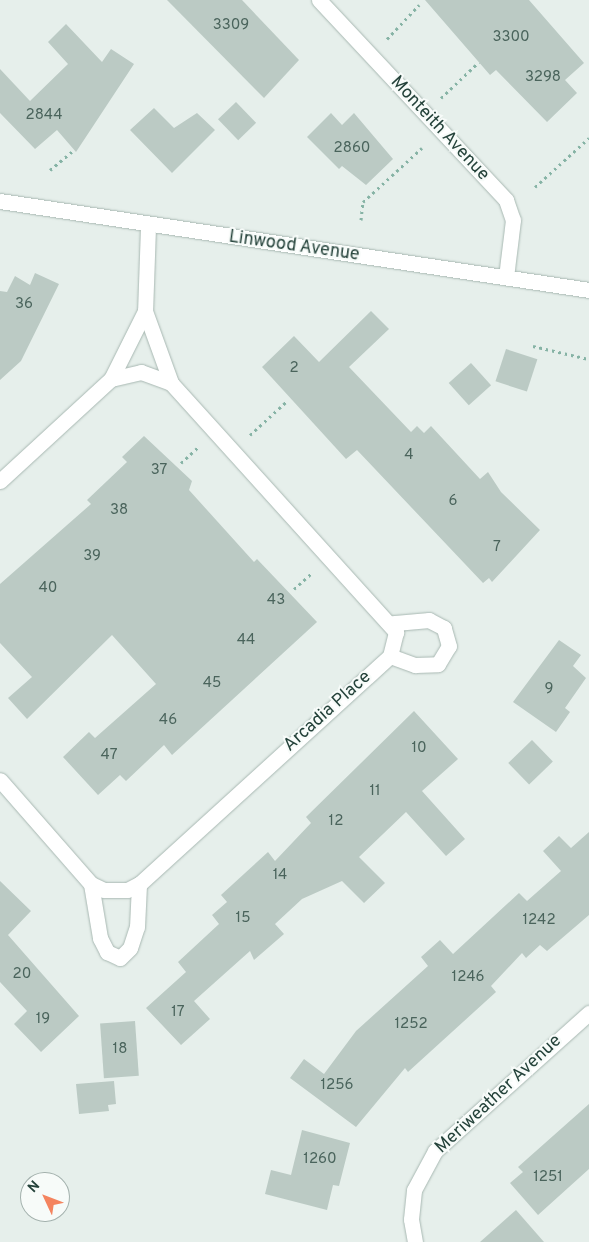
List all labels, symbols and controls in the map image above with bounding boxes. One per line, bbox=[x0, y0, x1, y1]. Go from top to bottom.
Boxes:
house number: 3309 bbox=[213, 17, 249, 35]
house number: 3300 bbox=[492, 29, 530, 47]
house number: 3298 bbox=[525, 69, 561, 87]
street label: Monteith Avenue bbox=[385, 72, 493, 186]
house number: 2844 bbox=[26, 107, 62, 125]
house number: 2860 bbox=[334, 140, 370, 158]
street label: Linwood Avenue bbox=[227, 227, 361, 267]
house number: 36 bbox=[15, 296, 33, 314]
house number: 2 bbox=[289, 360, 299, 378]
house number: 4 bbox=[404, 447, 414, 465]
house number: 37 bbox=[151, 462, 167, 480]
house number: 6 bbox=[449, 493, 457, 511]
house number: 38 bbox=[110, 502, 128, 520]
house number: 7 bbox=[493, 539, 501, 557]
house number: 39 bbox=[83, 548, 101, 566]
house number: 40 bbox=[39, 580, 57, 598]
house number: 43 bbox=[267, 592, 285, 610]
house number: 44 bbox=[237, 632, 255, 650]
street label: Arcadia Place bbox=[280, 667, 376, 757]
house number: 45 bbox=[203, 675, 221, 693]
house number: 9 bbox=[545, 681, 553, 699]
house number: 46 bbox=[159, 712, 177, 730]
house number: 10 bbox=[411, 740, 427, 758]
house number: 47 bbox=[101, 747, 117, 765]
house number: 11 bbox=[369, 783, 381, 801]
house number: 12 bbox=[329, 813, 343, 831]
house number: 14 bbox=[273, 867, 287, 885]
house number: 15 bbox=[236, 910, 250, 928]
house number: 1242 bbox=[522, 912, 556, 930]
house number: 20 bbox=[13, 966, 31, 984]
house number: 1246 bbox=[452, 969, 484, 987]
house number: 17 bbox=[171, 1004, 185, 1022]
house number: 19 bbox=[36, 1011, 50, 1029]
house number: 1252 bbox=[394, 1016, 428, 1034]
street label: Meriweather Avenue bbox=[431, 1031, 567, 1159]
house number: 18 bbox=[113, 1041, 127, 1059]
house number: 1256 bbox=[320, 1077, 354, 1095]
house number: 1260 bbox=[303, 1151, 337, 1169]
house number: 1251 bbox=[533, 1169, 563, 1187]
north arrow bbox=[20, 1172, 70, 1222]
text: N bbox=[25, 1178, 44, 1197]

